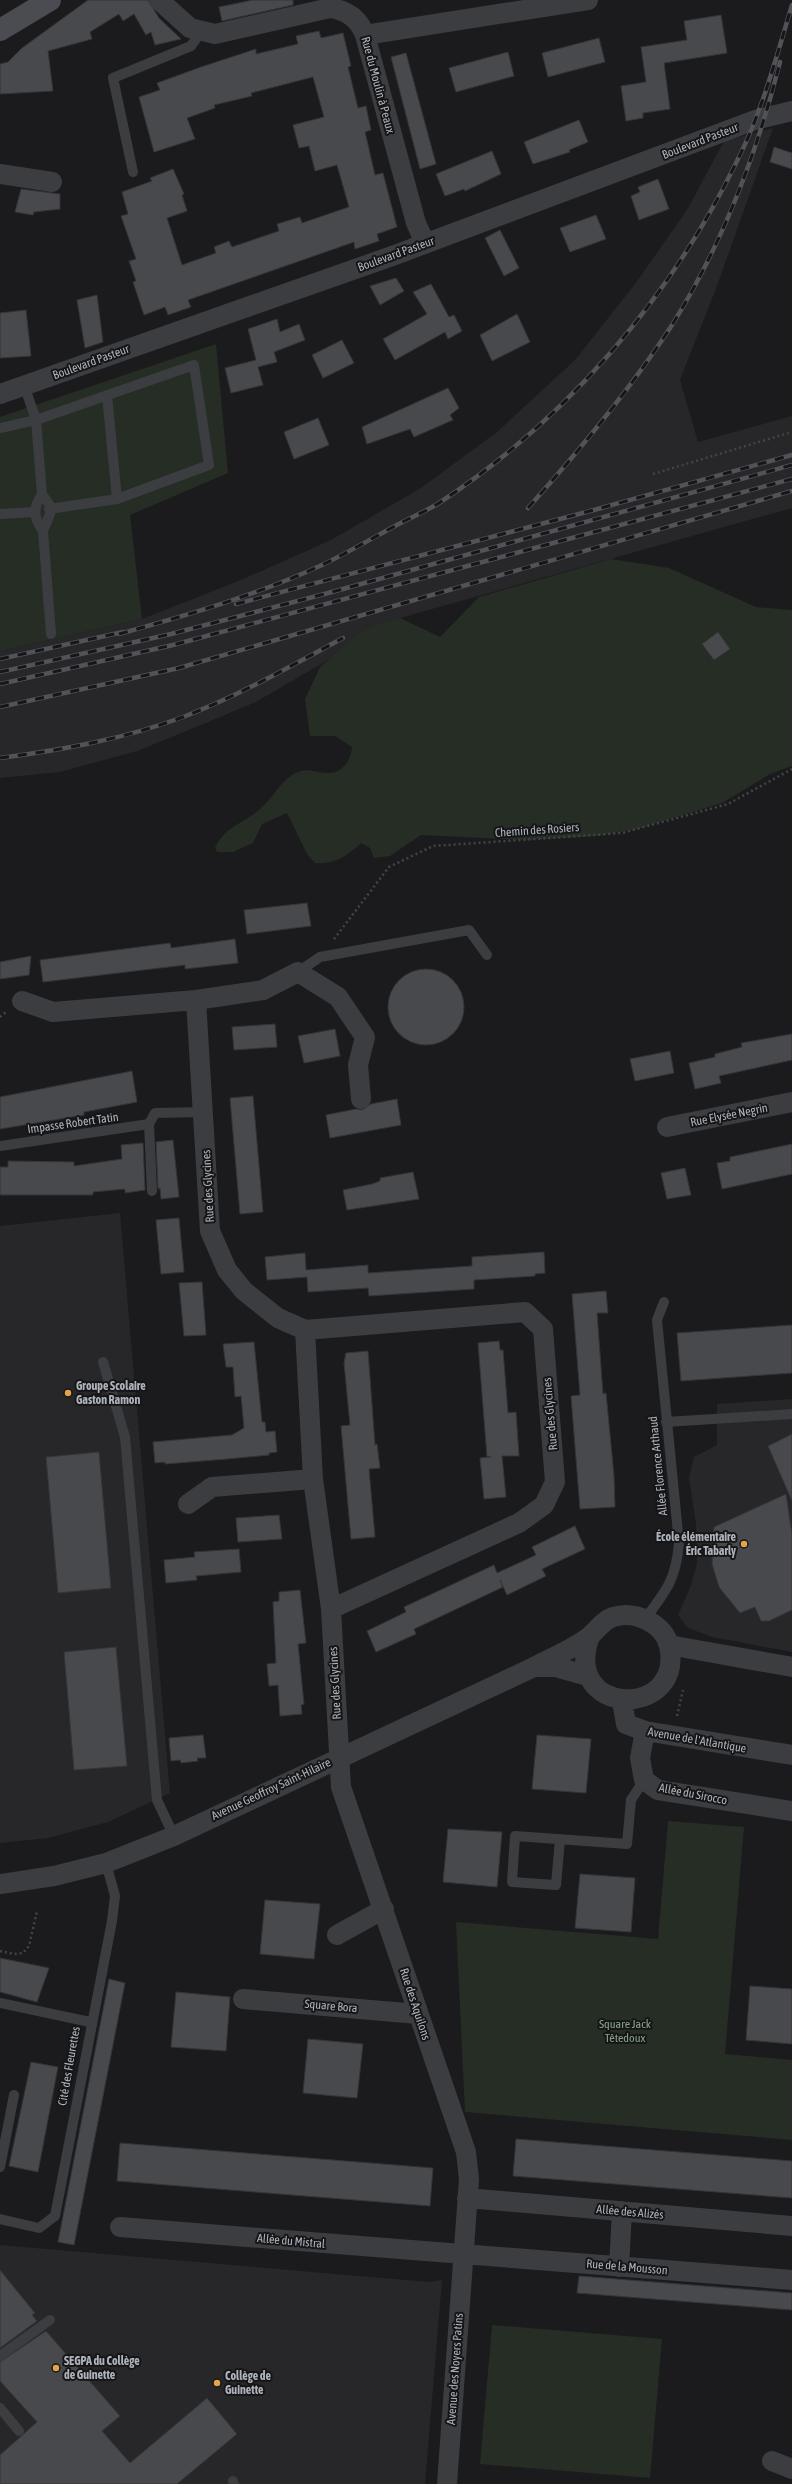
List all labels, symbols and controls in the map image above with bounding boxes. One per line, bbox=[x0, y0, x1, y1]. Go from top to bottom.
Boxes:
street label: Rue du Moulin à Peaux bbox=[358, 35, 398, 135]
street label: Boulevard Pasteur bbox=[660, 120, 740, 162]
street label: Boulevard Pasteur bbox=[356, 234, 437, 274]
street label: Boulevard Pasteur bbox=[51, 342, 132, 382]
street label: Chemin des Rosiers bbox=[494, 820, 580, 840]
street label: Rue Elysée Negrin bbox=[689, 1101, 769, 1129]
street label: Impasse Robert Tatin bbox=[27, 1110, 119, 1136]
street label: Rue des Glycines bbox=[199, 1149, 217, 1223]
street label: Rue des Glycines bbox=[540, 1377, 560, 1451]
place label: Groupe Scolaire Gaston Ramon bbox=[76, 1379, 146, 1407]
marker: Groupe Scolaire Gaston Ramon bbox=[63, 1388, 73, 1398]
street label: Allée Florence Arthaud bbox=[646, 1415, 670, 1517]
place label: École élémentaire Éric Tabarly bbox=[656, 1529, 737, 1558]
marker: École élémentaire Éric Tabarly bbox=[739, 1539, 749, 1549]
street label: Rue des Glycines bbox=[326, 1646, 344, 1720]
street label: Avenue de l'Atlantique bbox=[647, 1724, 747, 1756]
street label: Avenue Geoffroy Saint-Hilaire bbox=[209, 1755, 333, 1823]
street label: Allée du Sirocco bbox=[658, 1781, 729, 1808]
street label: Rue des Aquilons bbox=[397, 1966, 433, 2042]
street label: Square Bora bbox=[304, 1997, 358, 2015]
park label: Square Jack Têtedoux bbox=[599, 2017, 652, 2045]
street label: Cité des Fleurettes bbox=[55, 2025, 83, 2107]
street label: Allée des Alizés bbox=[596, 2202, 664, 2222]
street label: Allée du Mistral bbox=[256, 2231, 326, 2251]
street label: Rue de la Mousson bbox=[586, 2256, 668, 2278]
street label: Avenue des Noyers Patins bbox=[444, 2313, 466, 2425]
place label: SEGPA du Collège de Guinette bbox=[64, 2354, 140, 2382]
marker: SEGPA du Collège de Guinette bbox=[51, 2363, 61, 2373]
place label: Collège de Guinette bbox=[225, 2369, 271, 2397]
marker: Collège de Guinette bbox=[212, 2378, 222, 2388]

